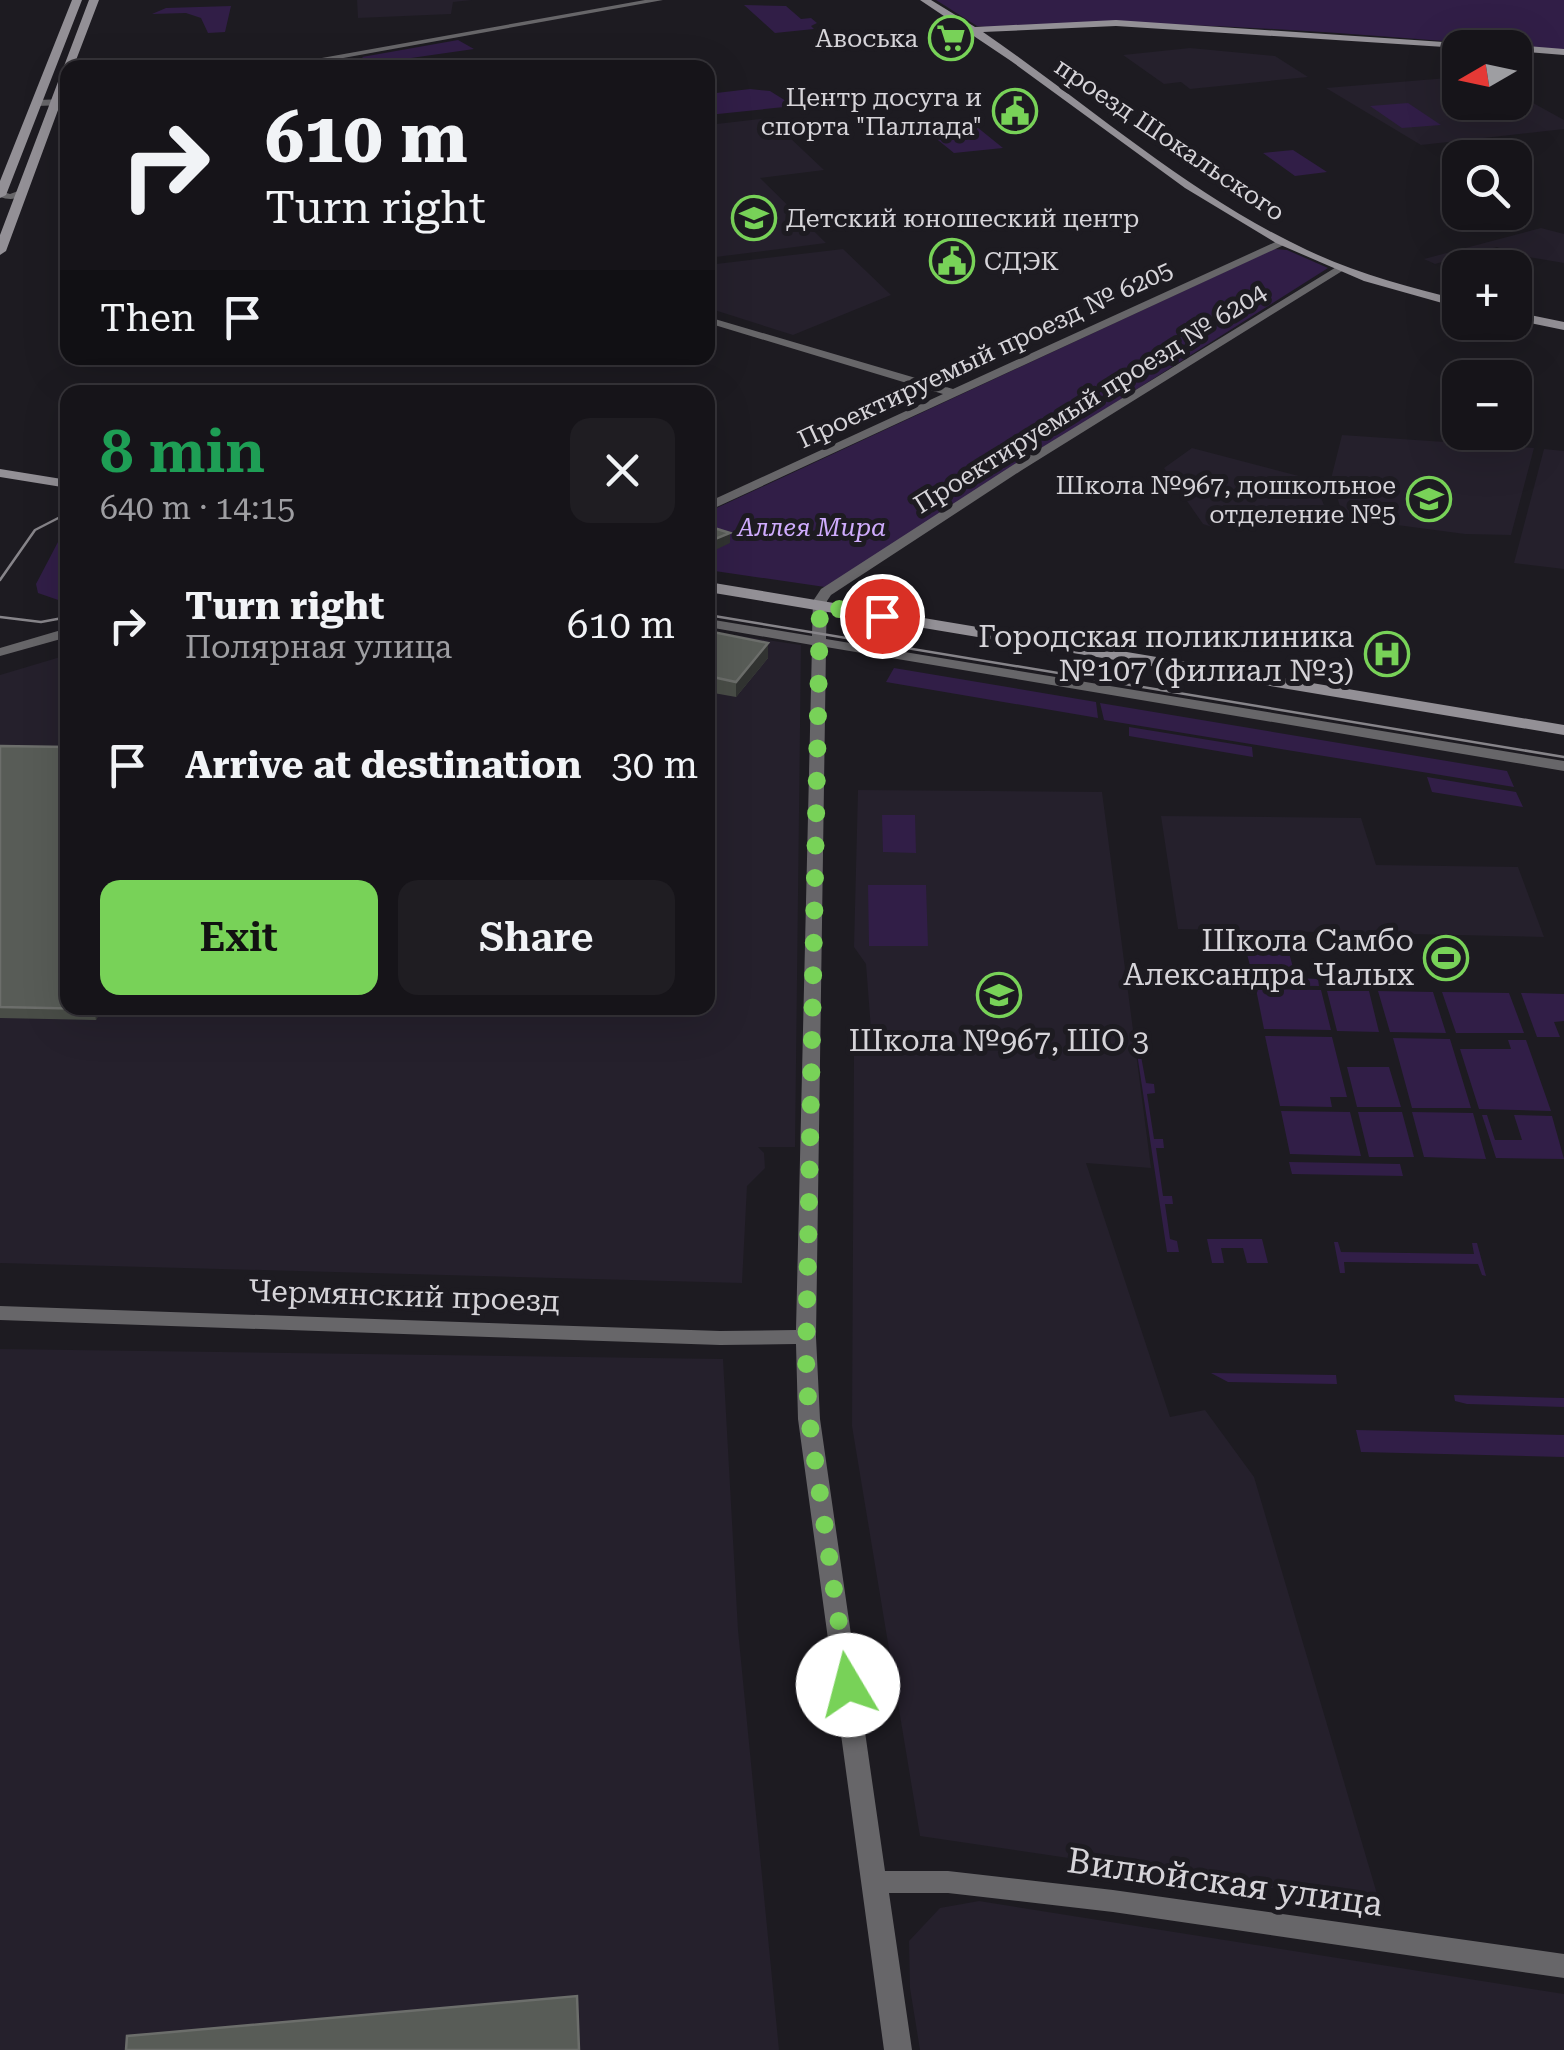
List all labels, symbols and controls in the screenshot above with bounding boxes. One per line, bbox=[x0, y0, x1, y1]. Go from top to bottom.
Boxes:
supermarket icon: Авоська bbox=[928, 15, 974, 61]
place label: Авоська bbox=[815, 24, 918, 53]
north arrow bbox=[1442, 30, 1532, 120]
map controls bbox=[1442, 30, 1532, 450]
street label: проезд Шокальского bbox=[1049, 52, 1290, 227]
place label: Центр досуга и спорта "Паллада" bbox=[761, 83, 982, 141]
public building icon: Центр досуга и спорта "Паллада" bbox=[992, 88, 1038, 134]
text: 610 m bbox=[265, 97, 468, 179]
icon: right bbox=[100, 100, 230, 230]
button: search bbox=[1442, 140, 1532, 230]
text: Turn right bbox=[265, 181, 486, 234]
school or university icon: Детский юношеский центр bbox=[731, 195, 777, 241]
place label: Детский юношеский центр bbox=[786, 204, 1139, 233]
public building icon: СДЭК bbox=[929, 238, 975, 284]
place label: СДЭК bbox=[984, 247, 1059, 276]
button: + bbox=[1442, 250, 1532, 340]
street label: Проектируемый проезд № 6205 bbox=[793, 255, 1177, 454]
street label: Проектируемый проезд № 6204 bbox=[909, 277, 1272, 519]
icon: arrive bbox=[215, 290, 270, 345]
text: Then bbox=[100, 296, 195, 340]
button: − bbox=[1442, 360, 1532, 450]
text: 8 min bbox=[100, 416, 265, 487]
button: close bbox=[570, 418, 675, 523]
place label: Школа №967, дошкольное отделение №5 bbox=[1056, 471, 1396, 529]
school or university icon: Школа №967, дошкольное отделение №5 bbox=[1406, 476, 1452, 522]
text: 640 m · 14:15 bbox=[100, 489, 295, 527]
park label: Аллея Мира bbox=[736, 513, 886, 542]
pin bbox=[840, 574, 925, 659]
text: Turn right bbox=[185, 584, 384, 628]
icon: arrive bbox=[855, 589, 910, 644]
icon: right bbox=[100, 598, 155, 653]
text: 610 m bbox=[567, 603, 675, 647]
place label: Городская поликлиника №107 (филиал №3) bbox=[978, 619, 1354, 688]
text: Полярная улица bbox=[185, 628, 452, 666]
hospital icon: Городская поликлиника №107 (филиал №3) bbox=[1364, 631, 1410, 677]
icon: arrive bbox=[100, 738, 155, 793]
text: Arrive at destination bbox=[185, 743, 581, 787]
text: 30 m bbox=[611, 743, 698, 787]
button: Exit bbox=[100, 880, 378, 995]
button: Share bbox=[398, 880, 675, 995]
place label: Школа Самбо Александра Чалых bbox=[1123, 923, 1415, 992]
sports icon: Школа Самбо Александра Чалых bbox=[1423, 935, 1469, 981]
school or university icon: Школа №967, ШО 3 bbox=[976, 972, 1022, 1018]
place label: Школа №967, ШО 3 bbox=[849, 1023, 1149, 1058]
street label: Чермянский проезд bbox=[248, 1273, 561, 1318]
position arrow bbox=[796, 1633, 900, 1737]
street label: Вилюйская улица bbox=[1064, 1840, 1385, 1925]

